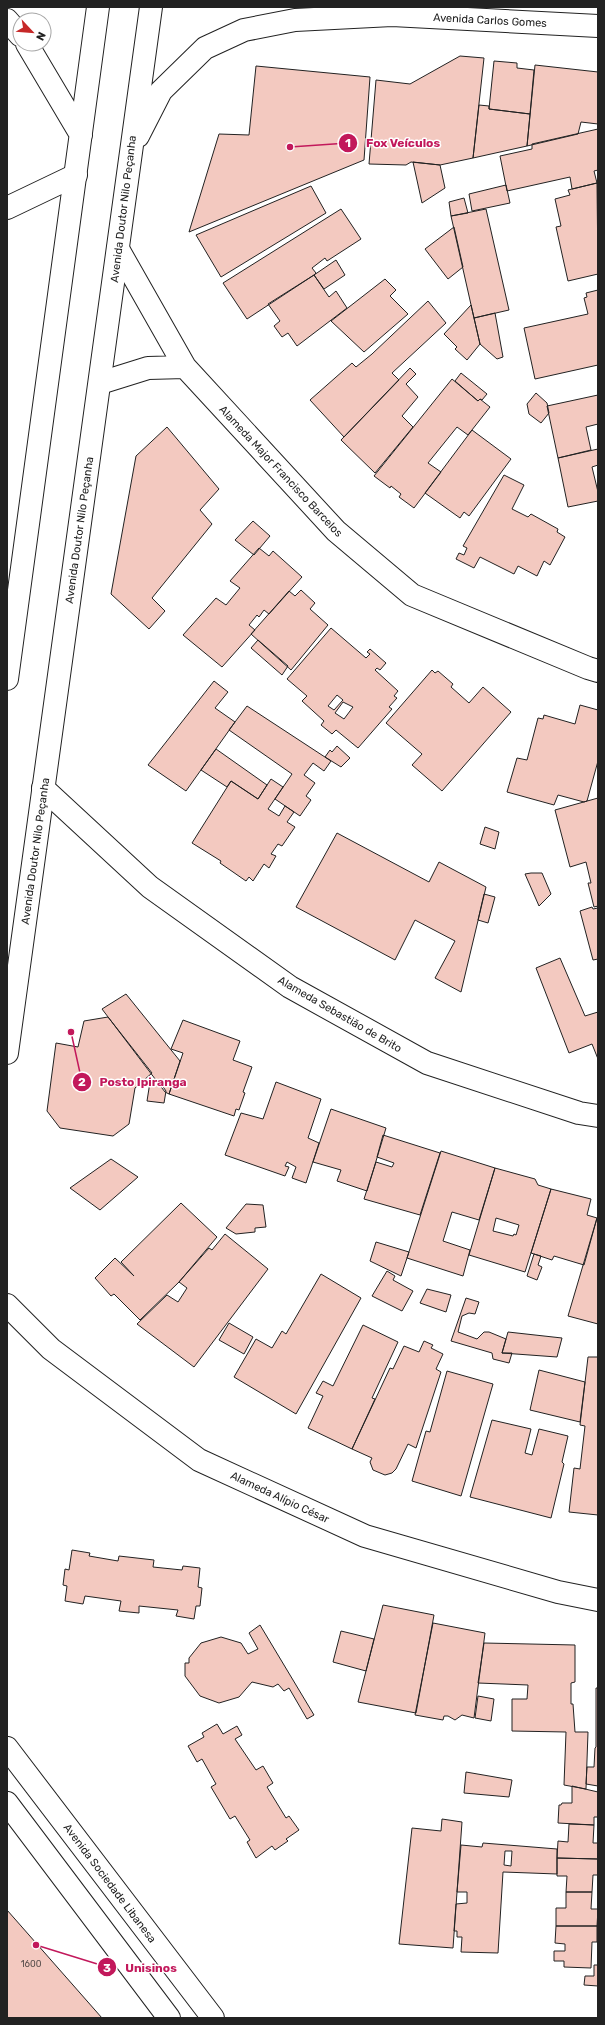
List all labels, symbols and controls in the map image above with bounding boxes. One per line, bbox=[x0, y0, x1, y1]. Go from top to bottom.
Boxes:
street label: Avenida Carlos Gomes bbox=[433, 11, 548, 30]
north arrow bbox=[12, 12, 52, 52]
text: N bbox=[33, 30, 48, 43]
callout: Fox Veículos bbox=[338, 131, 448, 155]
street label: Avenida Doutor Nilo Peçanha bbox=[108, 135, 139, 283]
text: 1 bbox=[345, 136, 351, 150]
text: Fox Veículos bbox=[366, 136, 440, 150]
street label: Alameda Major Francisco Barcelos bbox=[216, 403, 345, 540]
street label: Avenida Doutor Nilo Peçanha bbox=[63, 456, 96, 604]
street label: Avenida Doutor Nilo Peçanha bbox=[19, 777, 52, 925]
street label: Alameda Sebastião de Brito bbox=[276, 974, 404, 1055]
callout: Posto Ipiranga bbox=[72, 1070, 195, 1094]
text: 2 bbox=[78, 1075, 86, 1089]
text: Posto Ipiranga bbox=[99, 1075, 187, 1089]
street label: Alameda Alípio César bbox=[228, 1469, 332, 1526]
street label: Avenida Sociedade Libanesa bbox=[61, 1821, 159, 1945]
callout: Unisinos bbox=[97, 1955, 185, 1979]
house number: 1600 bbox=[21, 1959, 42, 1969]
text: 3 bbox=[103, 1961, 111, 1975]
text: Unisinos bbox=[125, 1961, 177, 1975]

